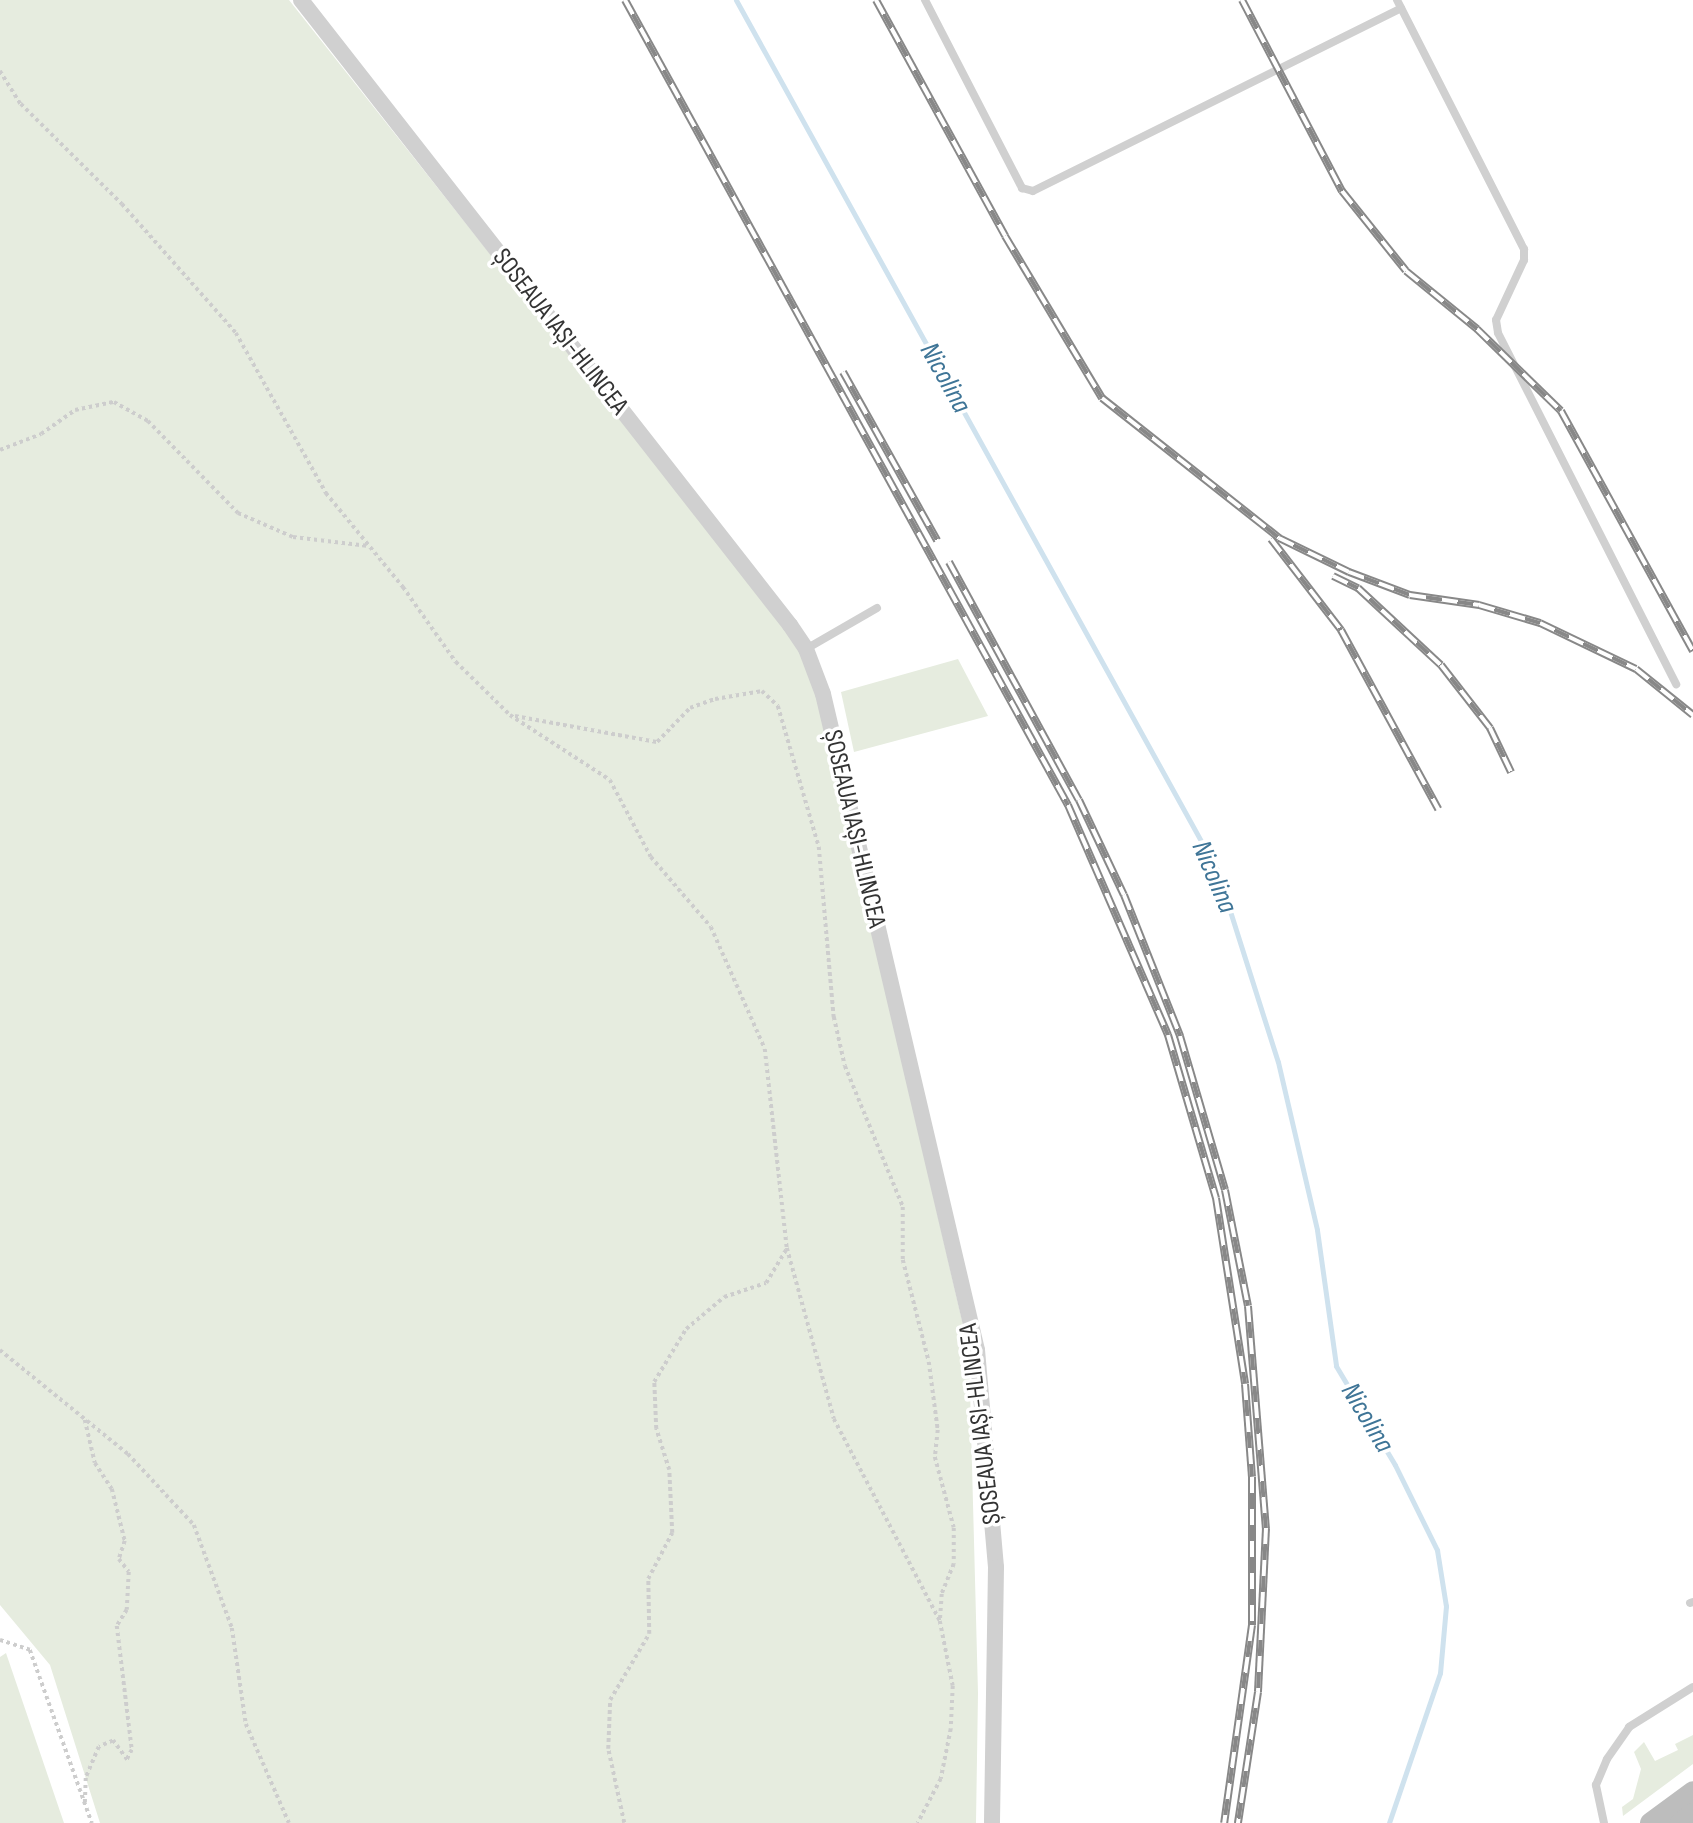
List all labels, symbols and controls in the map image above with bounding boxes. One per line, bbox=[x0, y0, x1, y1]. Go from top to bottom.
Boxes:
street label: ȘOSEAUA IAȘI-HLINCEA bbox=[485, 243, 635, 421]
water label: Nicolina bbox=[912, 337, 978, 419]
street label: ȘOSEAUA IAȘI-HLINCEA bbox=[816, 727, 892, 931]
water label: Nicolina bbox=[1184, 836, 1244, 918]
street label: ȘOSEAUA IAȘI-HLINCEA bbox=[953, 1322, 1009, 1526]
water label: Nicolina bbox=[1333, 1377, 1401, 1459]

